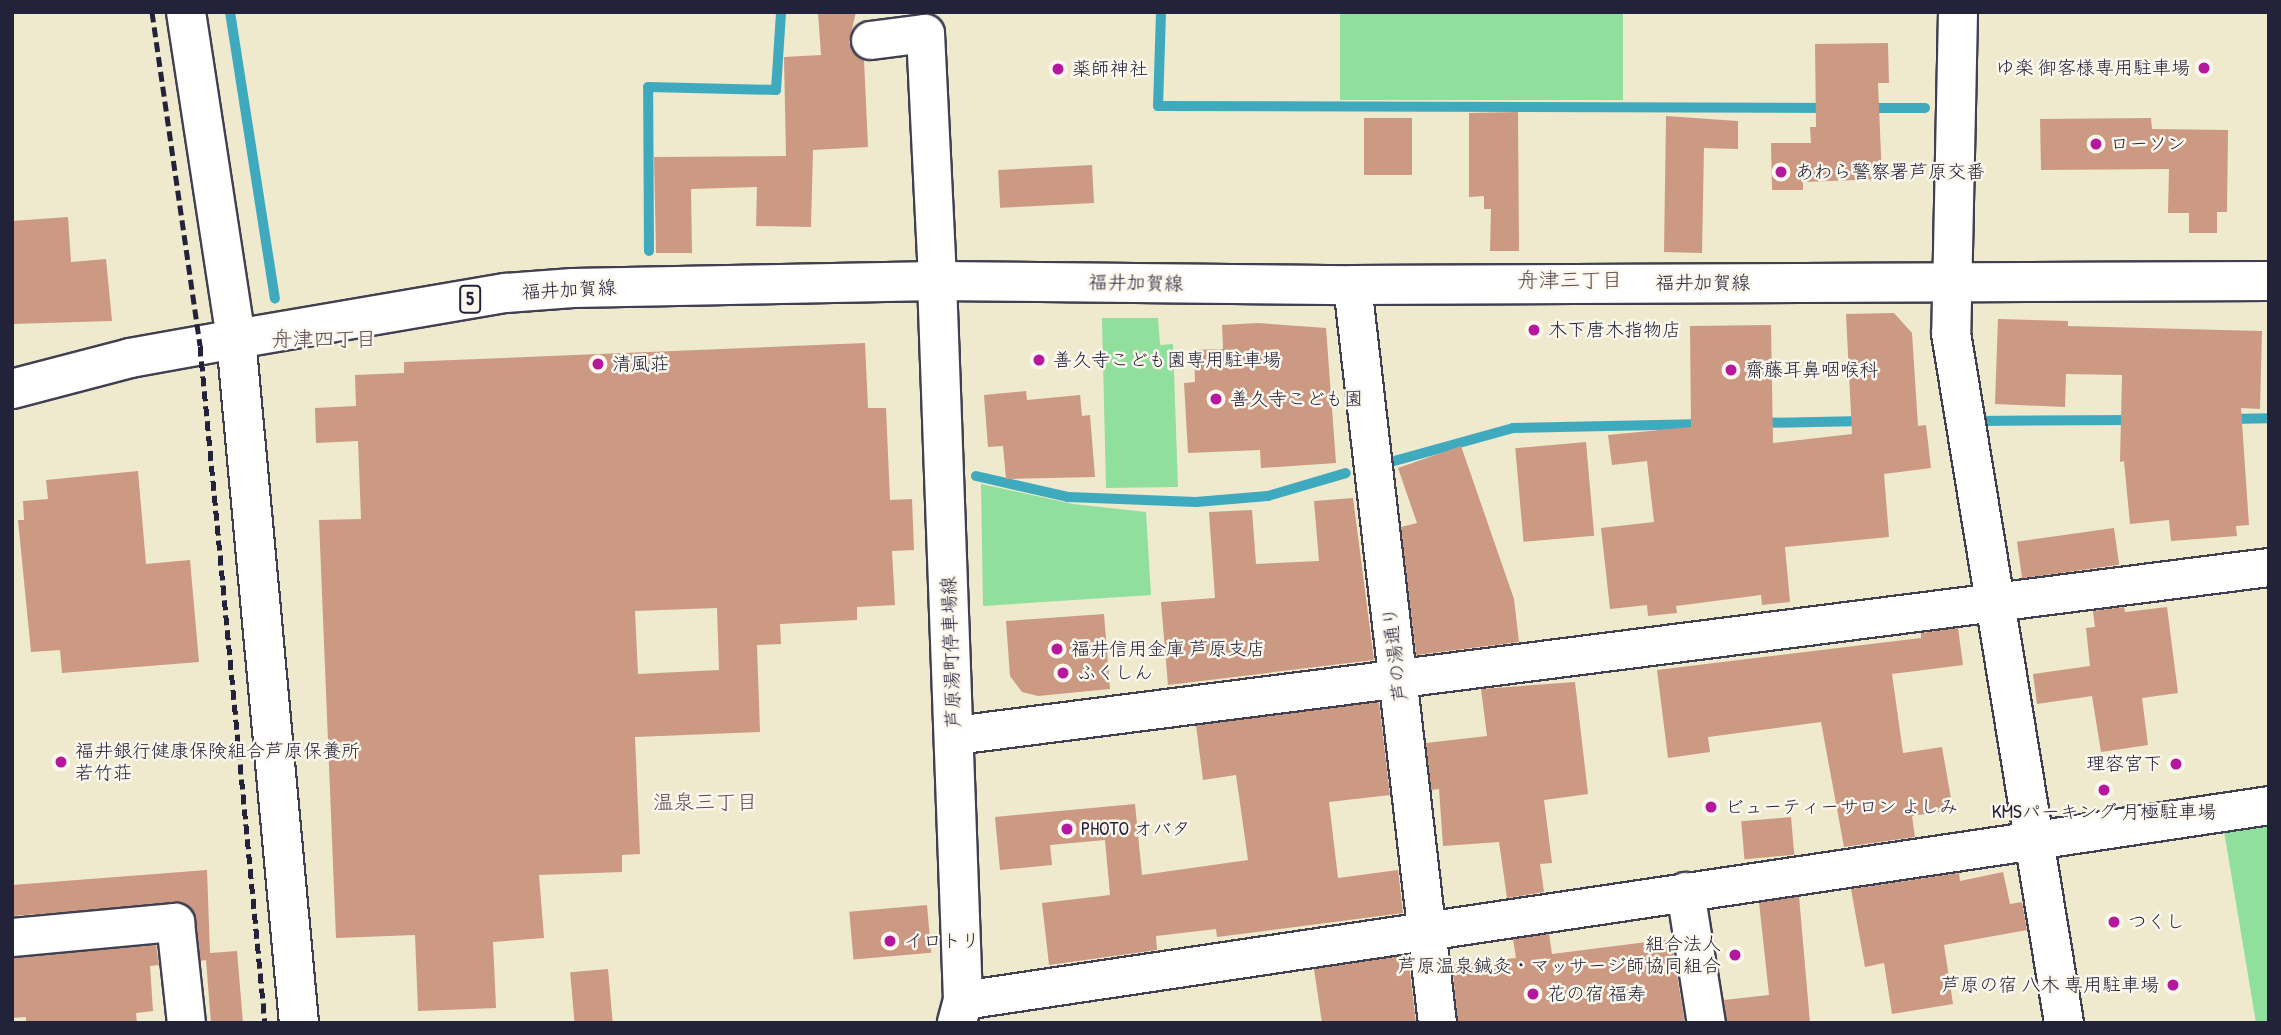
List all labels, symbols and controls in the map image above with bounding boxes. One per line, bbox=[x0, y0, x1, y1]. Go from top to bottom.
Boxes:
place label: ゆ楽 御客様専用駐車場 bbox=[1996, 57, 2190, 79]
place label: 薬師神社 bbox=[1072, 58, 1148, 80]
marker: ゆ楽 御客様専用駐車場 bbox=[2196, 60, 2212, 76]
marker: 薬師神社 bbox=[1050, 61, 1066, 77]
place label: ローソン bbox=[2110, 133, 2186, 155]
marker: ローソン bbox=[2088, 136, 2104, 152]
place label: あわら警察署芦原交番 bbox=[1795, 161, 1985, 183]
marker: あわら警察署芦原交番 bbox=[1773, 164, 1789, 180]
district label: 舟津三丁目 bbox=[1518, 267, 1622, 293]
street label: 福井加賀線 bbox=[1088, 271, 1184, 295]
street label: 福井加賀線 bbox=[1656, 272, 1750, 294]
street label: 福井加賀線 bbox=[521, 276, 617, 304]
road number: 5 bbox=[458, 284, 482, 314]
place label: 木下唐木指物店 bbox=[1548, 319, 1681, 341]
marker: 木下唐木指物店 bbox=[1526, 322, 1542, 338]
district label: 舟津四丁目 bbox=[272, 326, 376, 352]
place label: 善久寺こども園専用駐車場 bbox=[1053, 349, 1281, 371]
marker: 善久寺こども園専用駐車場 bbox=[1031, 352, 1047, 368]
place label: 清風荘 bbox=[612, 353, 669, 375]
marker: 清風荘 bbox=[590, 356, 606, 372]
place label: 齋藤耳鼻咽喉科 bbox=[1745, 359, 1878, 381]
marker: 齋藤耳鼻咽喉科 bbox=[1723, 362, 1739, 378]
place label: 善久寺こども園 bbox=[1230, 388, 1363, 410]
marker: 善久寺こども園 bbox=[1208, 391, 1224, 407]
street label: 芦原湯町停車場線 bbox=[937, 576, 965, 728]
street label: 芦の湯通り bbox=[1378, 605, 1412, 703]
place label: 福井信用金庫 芦原支店 bbox=[1071, 638, 1265, 660]
marker: 福井信用金庫 芦原支店 bbox=[1049, 641, 1065, 657]
place label: ふくしん bbox=[1077, 662, 1153, 684]
marker: ふくしん bbox=[1055, 665, 1071, 681]
place label: 福井銀行健康保険組合芦原保養所 若竹荘 bbox=[75, 740, 360, 784]
place label: 理容宮下 bbox=[2086, 753, 2162, 775]
marker: 福井銀行健康保険組合芦原保養所 若竹荘 bbox=[53, 754, 69, 770]
marker: 理容宮下 bbox=[2168, 756, 2184, 772]
marker: KMSパーキング 月極駐車場 bbox=[2096, 782, 2112, 798]
district label: 温泉三丁目 bbox=[653, 789, 757, 815]
place label: ビューティーサロン よしみ bbox=[1725, 796, 1957, 818]
marker: ビューティーサロン よしみ bbox=[1703, 799, 1719, 815]
place label: KMSパーキング 月極駐車場 bbox=[1992, 801, 2216, 823]
place label: PHOTO オバタ bbox=[1081, 818, 1190, 840]
marker: PHOTO オバタ bbox=[1059, 821, 1075, 837]
place label: つくし bbox=[2128, 911, 2185, 933]
marker: つくし bbox=[2106, 914, 2122, 930]
place label: イロトリ bbox=[904, 930, 980, 952]
marker: イロトリ bbox=[882, 933, 898, 949]
place label: 組合法人 芦原温泉鍼灸・マッサージ師協同組合 bbox=[1398, 933, 1721, 977]
marker: 組合法人 芦原温泉鍼灸・マッサージ師協同組合 bbox=[1727, 947, 1743, 963]
place label: 芦原の宿 八木 専用駐車場 bbox=[1941, 974, 2159, 996]
marker: 芦原の宿 八木 専用駐車場 bbox=[2165, 977, 2181, 993]
place label: 花の宿 福寿 bbox=[1547, 983, 1646, 1005]
marker: 花の宿 福寿 bbox=[1525, 986, 1541, 1002]

